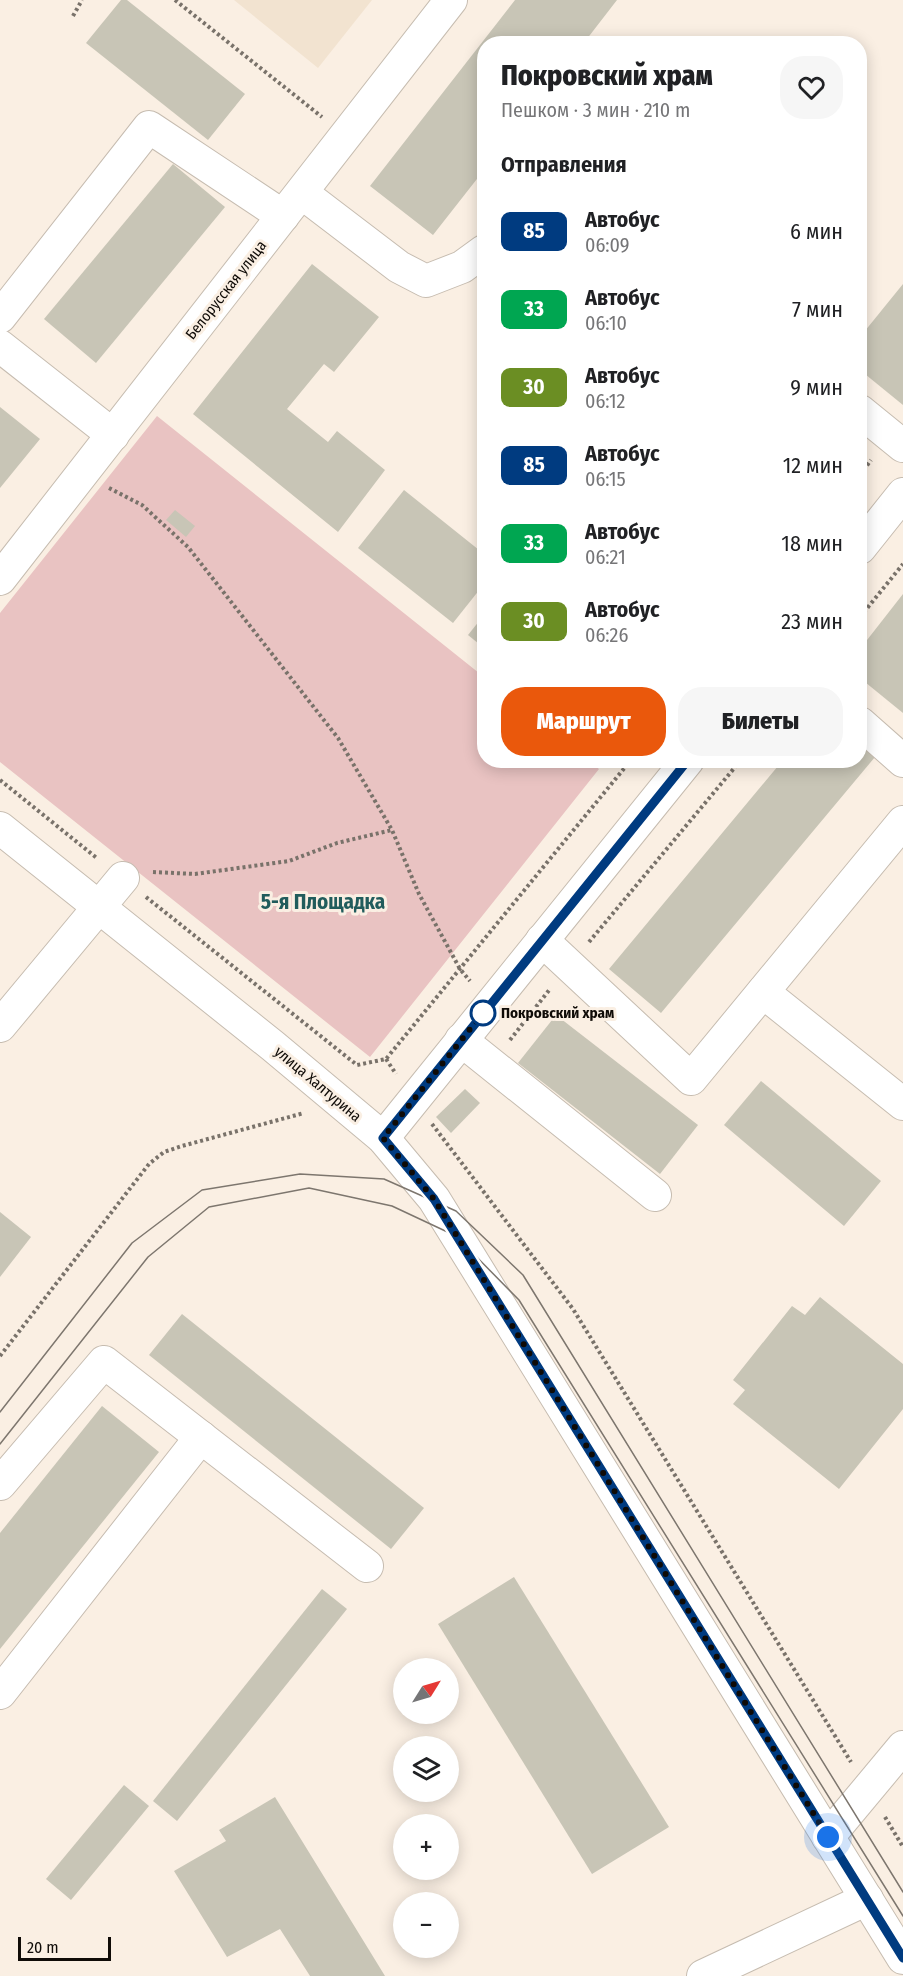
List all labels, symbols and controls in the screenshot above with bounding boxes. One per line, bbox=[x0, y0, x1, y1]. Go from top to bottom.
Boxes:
button: heart bbox=[780, 56, 843, 119]
text: Покровский храм bbox=[501, 59, 713, 92]
text: Пешком · 3 мин · 210 m bbox=[501, 98, 690, 122]
text: Отправления bbox=[501, 151, 627, 178]
text: Автобус bbox=[585, 206, 660, 233]
text: 85 bbox=[523, 218, 545, 244]
text: 6 мин bbox=[790, 218, 843, 245]
text: 06:09 bbox=[585, 233, 630, 257]
street label: Белорусская улица bbox=[182, 237, 270, 343]
text: Автобус bbox=[585, 284, 660, 311]
text: 33 bbox=[524, 296, 544, 322]
text: 7 мин bbox=[792, 296, 843, 323]
text: 06:10 bbox=[585, 311, 627, 335]
text: Автобус bbox=[585, 362, 660, 389]
text: 30 bbox=[523, 374, 545, 400]
text: 9 мин bbox=[790, 374, 843, 401]
text: 06:12 bbox=[585, 389, 625, 413]
text: Автобус bbox=[585, 440, 660, 467]
text: 85 bbox=[523, 452, 545, 478]
text: 12 мин bbox=[783, 452, 843, 479]
text: 06:15 bbox=[585, 467, 626, 491]
text: Автобус bbox=[585, 518, 660, 545]
text: 33 bbox=[524, 530, 544, 556]
text: 18 мин bbox=[781, 530, 843, 557]
text: 06:21 bbox=[585, 545, 626, 569]
text: Автобус bbox=[585, 596, 660, 623]
text: 30 bbox=[523, 608, 545, 634]
text: 23 мин bbox=[781, 608, 843, 635]
text: 06:26 bbox=[585, 623, 628, 647]
button: Маршрут bbox=[501, 687, 666, 756]
button: Билеты bbox=[678, 687, 843, 756]
district label: 5-я Площадка bbox=[261, 889, 385, 915]
marker: Покровский храм bbox=[470, 1000, 496, 1026]
place label: Покровский храм bbox=[501, 1004, 614, 1022]
street label: улица Халтурина bbox=[271, 1043, 365, 1125]
north arrow bbox=[393, 1658, 459, 1724]
map controls bbox=[393, 1658, 459, 1958]
button: layers bbox=[393, 1736, 459, 1802]
button: + bbox=[393, 1814, 459, 1880]
your location bbox=[813, 1822, 843, 1852]
button: − bbox=[393, 1892, 459, 1958]
scale bar bbox=[18, 1934, 111, 1962]
text: 20 m bbox=[27, 1938, 58, 1957]

